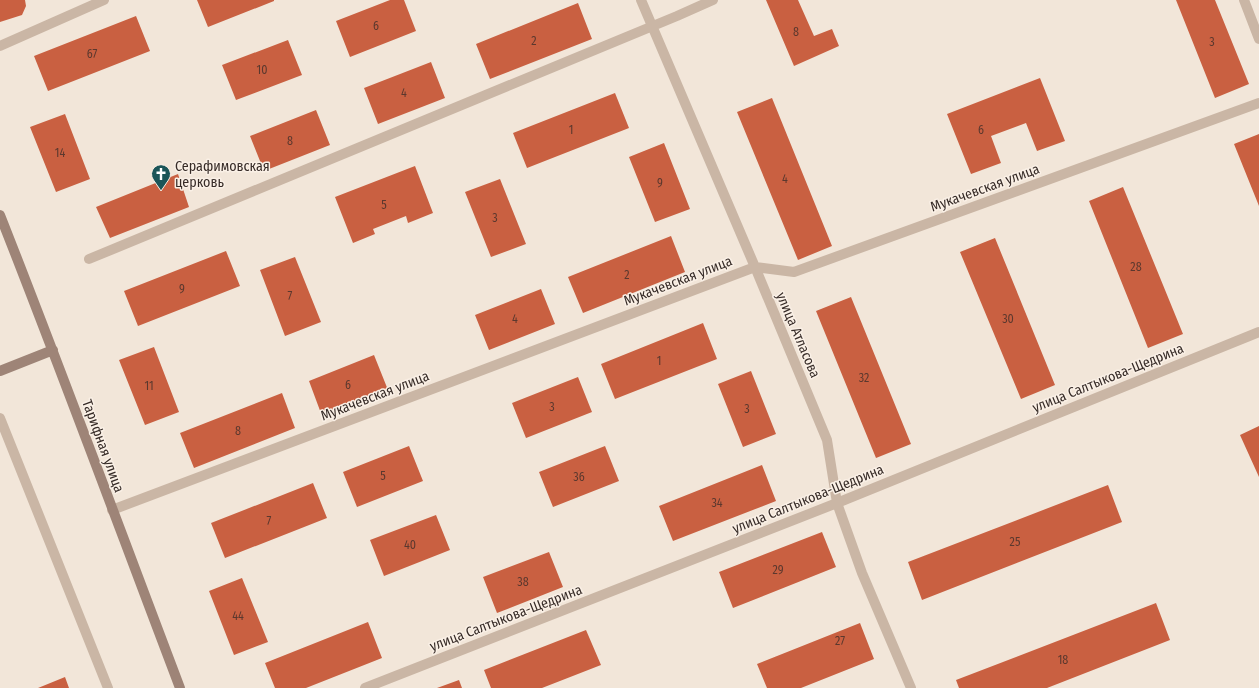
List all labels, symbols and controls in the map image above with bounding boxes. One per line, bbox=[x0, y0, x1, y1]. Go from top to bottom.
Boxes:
house number: 6 bbox=[373, 19, 379, 33]
house number: 8 bbox=[793, 25, 799, 39]
house number: 2 bbox=[531, 34, 537, 48]
house number: 3 bbox=[1209, 35, 1215, 49]
house number: 67 bbox=[87, 47, 97, 61]
house number: 10 bbox=[257, 63, 267, 77]
house number: 4 bbox=[401, 86, 407, 100]
house number: 1 bbox=[569, 123, 573, 137]
house number: 6 bbox=[978, 123, 984, 137]
house number: 8 bbox=[287, 134, 293, 148]
house number: 14 bbox=[55, 146, 65, 160]
place label: Серафимовская церковь bbox=[175, 158, 270, 191]
street label: Мукачевская улица bbox=[928, 160, 1042, 216]
church icon: Серафимовская церковь bbox=[150, 163, 172, 191]
house number: 4 bbox=[782, 172, 788, 186]
house number: 9 bbox=[657, 176, 663, 190]
house number: 5 bbox=[381, 198, 387, 212]
house number: 3 bbox=[492, 211, 498, 225]
street label: Мукачевская улица bbox=[621, 252, 735, 309]
house number: 28 bbox=[1130, 260, 1142, 274]
house number: 2 bbox=[624, 268, 630, 282]
house number: 9 bbox=[179, 282, 185, 296]
house number: 7 bbox=[288, 289, 293, 303]
street label: улица Атласова bbox=[772, 290, 824, 381]
house number: 4 bbox=[512, 312, 518, 326]
house number: 30 bbox=[1002, 312, 1014, 326]
street label: улица Салтыкова-Щедрина bbox=[1030, 340, 1186, 416]
house number: 1 bbox=[657, 354, 661, 368]
street label: Мукачевская улица bbox=[318, 367, 432, 424]
house number: 32 bbox=[859, 371, 869, 385]
house number: 6 bbox=[345, 378, 351, 392]
house number: 11 bbox=[144, 379, 154, 393]
street label: Тарифная улица bbox=[78, 397, 128, 495]
house number: 3 bbox=[549, 400, 555, 414]
house number: 3 bbox=[744, 402, 750, 416]
house number: 8 bbox=[235, 424, 241, 438]
street label: улица Салтыкова-Щедрина bbox=[730, 461, 886, 537]
house number: 5 bbox=[380, 469, 386, 483]
house number: 36 bbox=[573, 470, 585, 484]
house number: 34 bbox=[711, 496, 723, 510]
house number: 7 bbox=[267, 514, 272, 528]
house number: 25 bbox=[1010, 535, 1021, 549]
house number: 40 bbox=[404, 538, 416, 552]
house number: 29 bbox=[772, 563, 784, 577]
house number: 38 bbox=[517, 575, 529, 589]
street label: улица Салтыкова-Щедрина bbox=[427, 581, 585, 655]
house number: 44 bbox=[232, 609, 244, 623]
house number: 27 bbox=[835, 634, 845, 648]
house number: 18 bbox=[1058, 653, 1068, 667]

